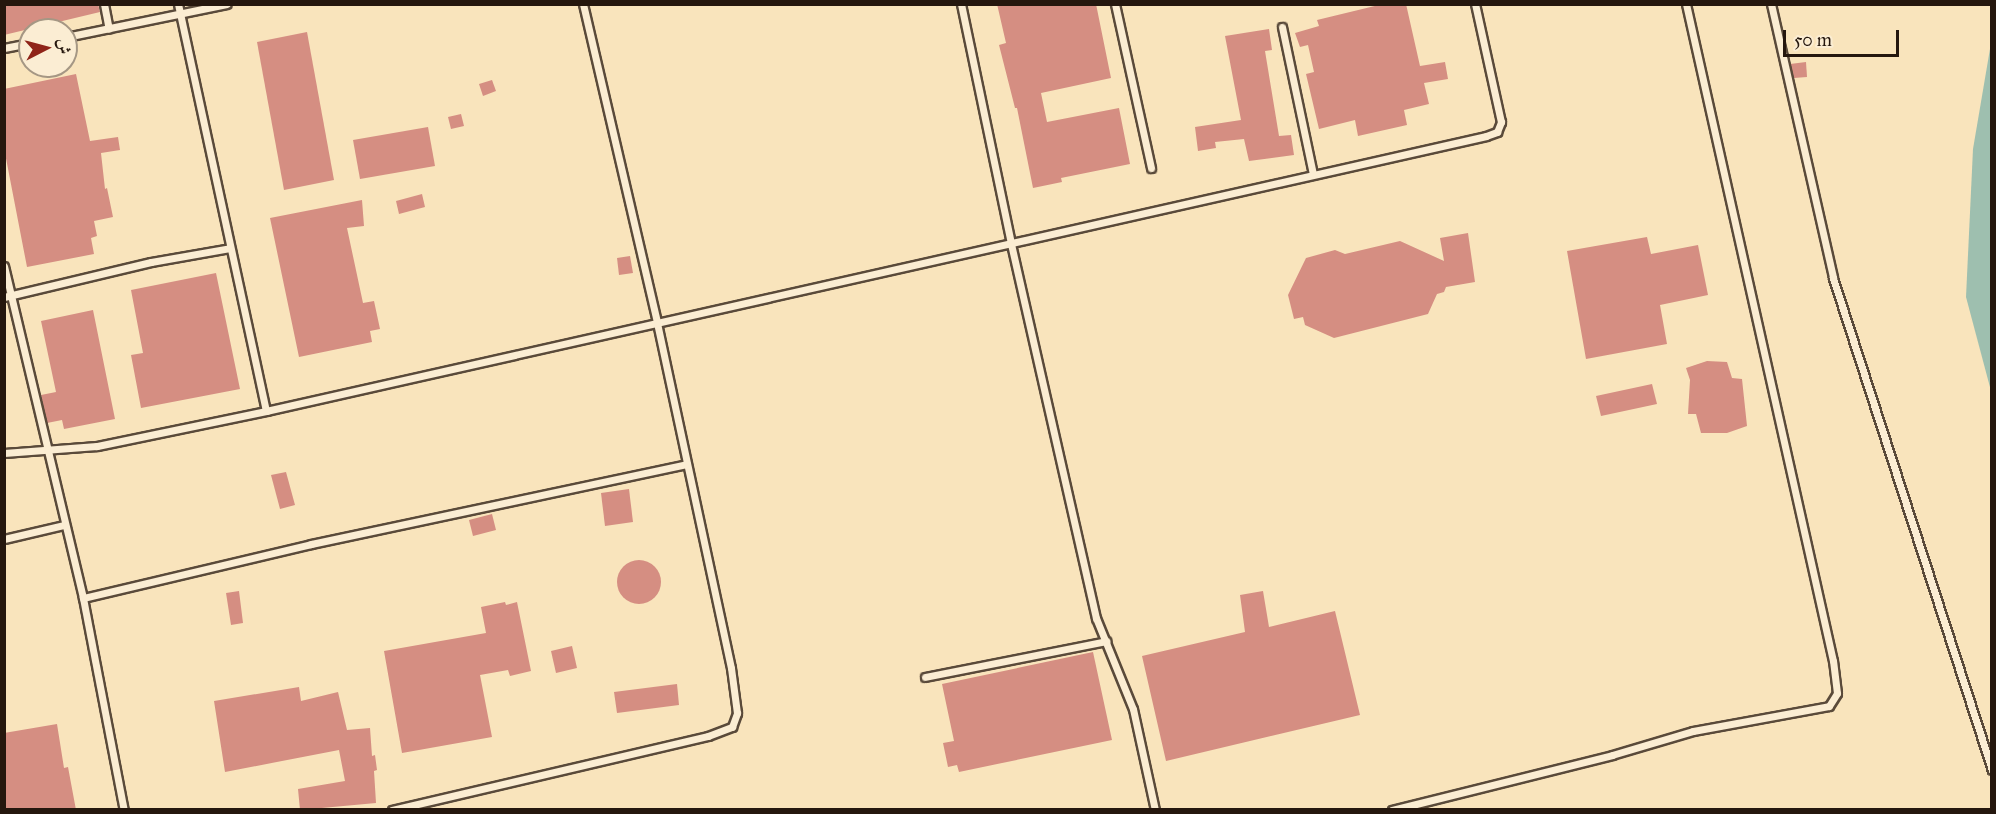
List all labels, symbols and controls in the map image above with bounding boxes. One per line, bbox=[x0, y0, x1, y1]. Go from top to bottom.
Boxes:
north arrow bbox=[18, 18, 78, 78]
scale bar bbox=[1786, 18, 1902, 56]
text: 50 m bbox=[1794, 29, 1832, 51]
text: ش bbox=[54, 37, 75, 55]

